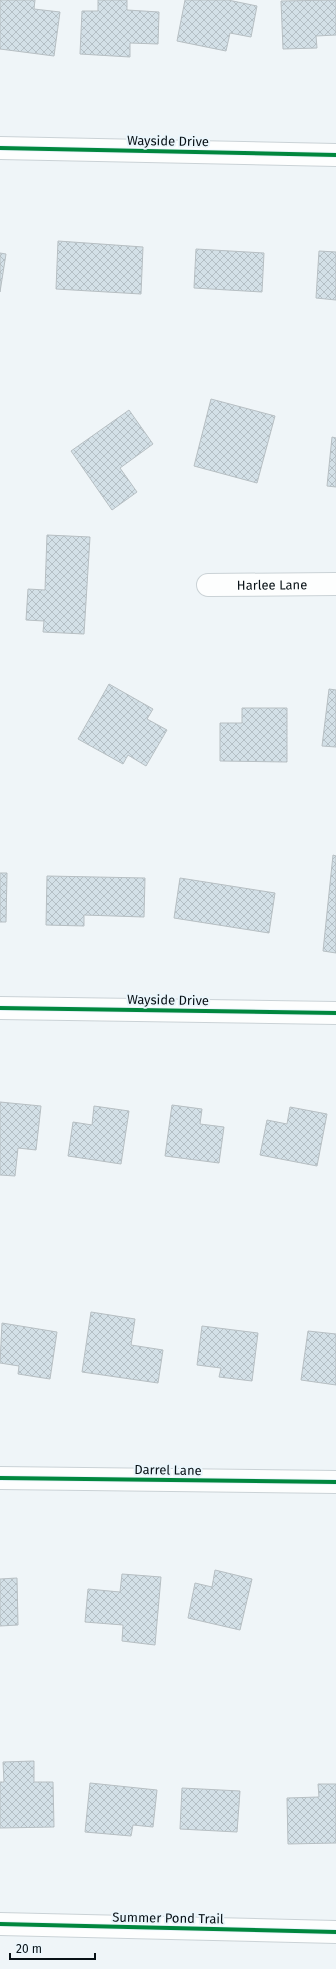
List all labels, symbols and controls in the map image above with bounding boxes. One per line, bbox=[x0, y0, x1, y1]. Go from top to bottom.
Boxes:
street label: Wayside Drive bbox=[127, 133, 209, 149]
street label: Harlee Lane bbox=[237, 577, 307, 592]
street label: Wayside Drive bbox=[127, 992, 209, 1008]
street label: Darrel Lane bbox=[134, 1462, 202, 1478]
street label: Summer Pond Trail bbox=[112, 1910, 224, 1926]
scale bar bbox=[10, 1935, 95, 1961]
text: 20 m bbox=[16, 1942, 42, 1956]

